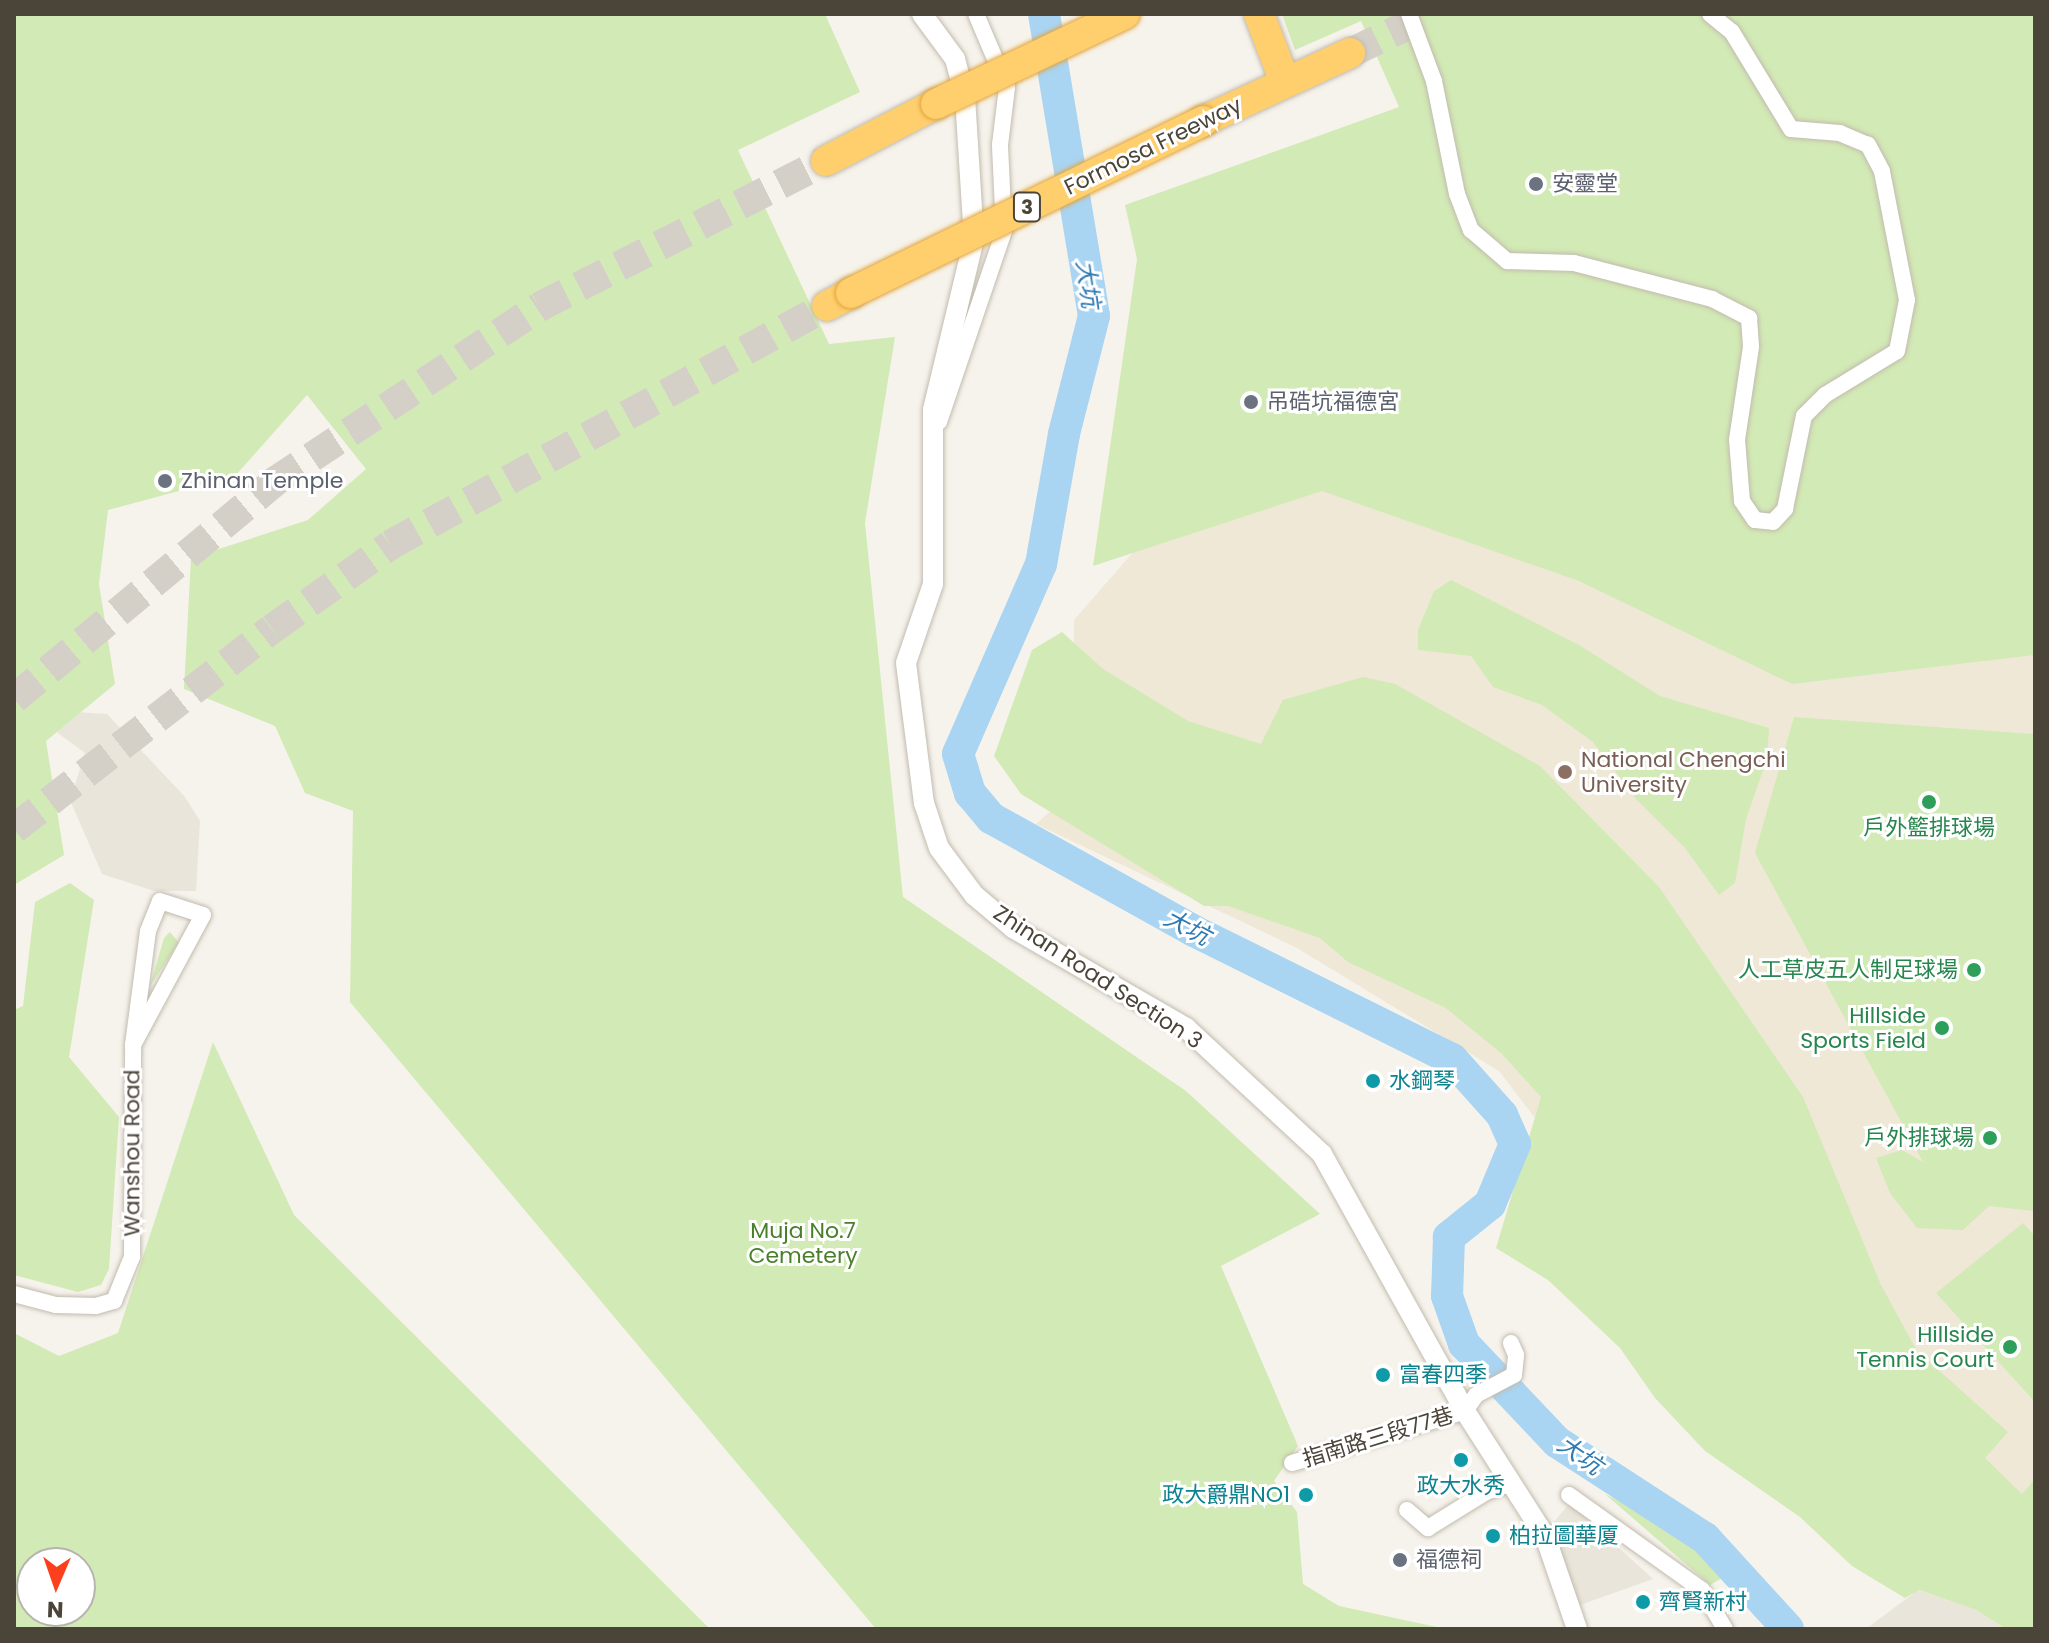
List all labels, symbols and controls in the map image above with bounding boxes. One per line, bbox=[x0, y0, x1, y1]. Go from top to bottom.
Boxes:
street label: Formosa Freeway bbox=[1060, 92, 1246, 200]
place label: 安靈堂 bbox=[1552, 171, 1618, 197]
marker: 安靈堂 bbox=[1527, 175, 1545, 193]
road number: 3 bbox=[1011, 191, 1043, 223]
water label: 大坑 bbox=[1070, 258, 1106, 310]
place label: 吊硞坑福德宮 bbox=[1267, 389, 1399, 415]
marker: 吊硞坑福德宮 bbox=[1242, 393, 1260, 411]
place label: Zhinan Temple bbox=[181, 468, 343, 494]
marker: Zhinan Temple bbox=[156, 472, 174, 490]
place label: National Chengchi University bbox=[1581, 746, 1786, 798]
marker: National Chengchi University bbox=[1556, 763, 1574, 781]
marker: 戶外籃排球場 bbox=[1920, 793, 1938, 811]
place label: 戶外籃排球場 bbox=[1863, 815, 1995, 841]
street label: Zhinan Road Section 3 bbox=[989, 900, 1207, 1054]
water label: 大坑 bbox=[1159, 903, 1215, 951]
place label: 人工草皮五人制足球場 bbox=[1738, 957, 1958, 983]
marker: 人工草皮五人制足球場 bbox=[1965, 961, 1983, 979]
place label: Hillside Sports Field bbox=[1800, 1002, 1926, 1054]
marker: Hillside Sports Field bbox=[1933, 1019, 1951, 1037]
place label: 水鋼琴 bbox=[1389, 1068, 1455, 1094]
street label: Wanshou Road bbox=[119, 1069, 145, 1237]
marker: 水鋼琴 bbox=[1364, 1072, 1382, 1090]
place label: 戶外排球場 bbox=[1864, 1125, 1974, 1151]
marker: 戶外排球場 bbox=[1981, 1129, 1999, 1147]
park label: Muja No.7 Cemetery bbox=[748, 1217, 858, 1268]
place label: Hillside Tennis Court bbox=[1856, 1321, 1994, 1372]
marker: Hillside Tennis Court bbox=[2001, 1338, 2019, 1356]
place label: 富春四季 bbox=[1399, 1362, 1487, 1388]
marker: 富春四季 bbox=[1374, 1366, 1392, 1384]
street label: 指南路三段77巷 bbox=[1300, 1402, 1456, 1472]
water label: 大坑 bbox=[1552, 1429, 1608, 1481]
marker: 政大水秀 bbox=[1452, 1451, 1470, 1469]
place label: 政大水秀 bbox=[1417, 1473, 1505, 1499]
place label: 政大爵鼎NO1 bbox=[1162, 1482, 1290, 1508]
marker: 政大爵鼎NO1 bbox=[1297, 1486, 1315, 1504]
place label: 柏拉圖華厦 bbox=[1509, 1523, 1619, 1549]
marker: 柏拉圖華厦 bbox=[1484, 1527, 1502, 1545]
north arrow bbox=[16, 1547, 96, 1627]
place label: 福德祠 bbox=[1416, 1547, 1482, 1573]
marker: 福德祠 bbox=[1391, 1551, 1409, 1569]
place label: 齊賢新村 bbox=[1659, 1589, 1747, 1615]
marker: 齊賢新村 bbox=[1634, 1593, 1652, 1611]
text: N bbox=[46, 1594, 64, 1625]

